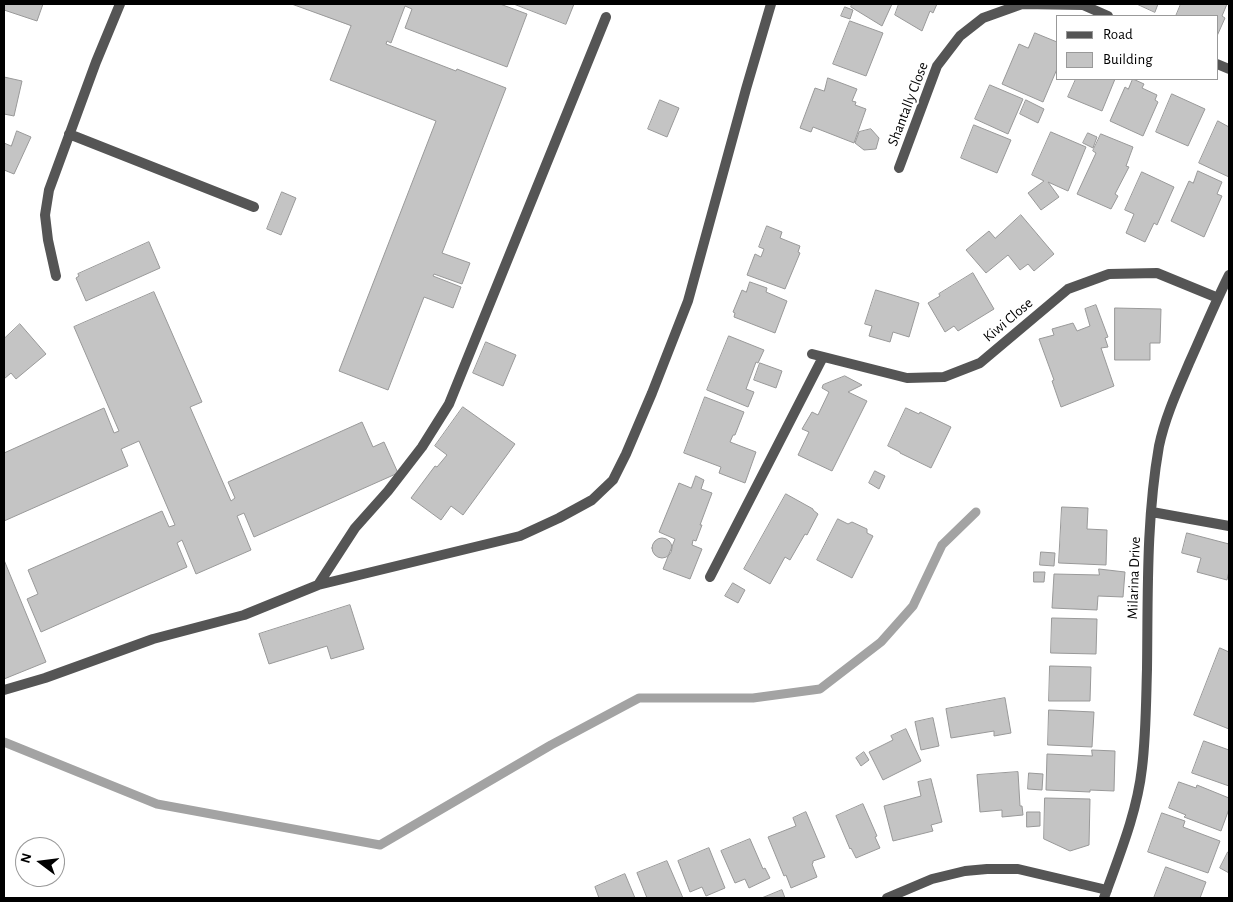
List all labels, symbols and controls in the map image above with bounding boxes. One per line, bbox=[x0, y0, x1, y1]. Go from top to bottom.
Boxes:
legend bbox=[1056, 15, 1218, 80]
text: Road bbox=[1103, 27, 1133, 42]
text: Building bbox=[1103, 52, 1153, 67]
street label: Shantally Close bbox=[884, 59, 932, 149]
street label: Kiwi Close bbox=[979, 294, 1037, 346]
street label: Milarina Drive bbox=[1124, 536, 1144, 620]
north arrow bbox=[15, 837, 65, 887]
text: N bbox=[18, 852, 34, 865]

